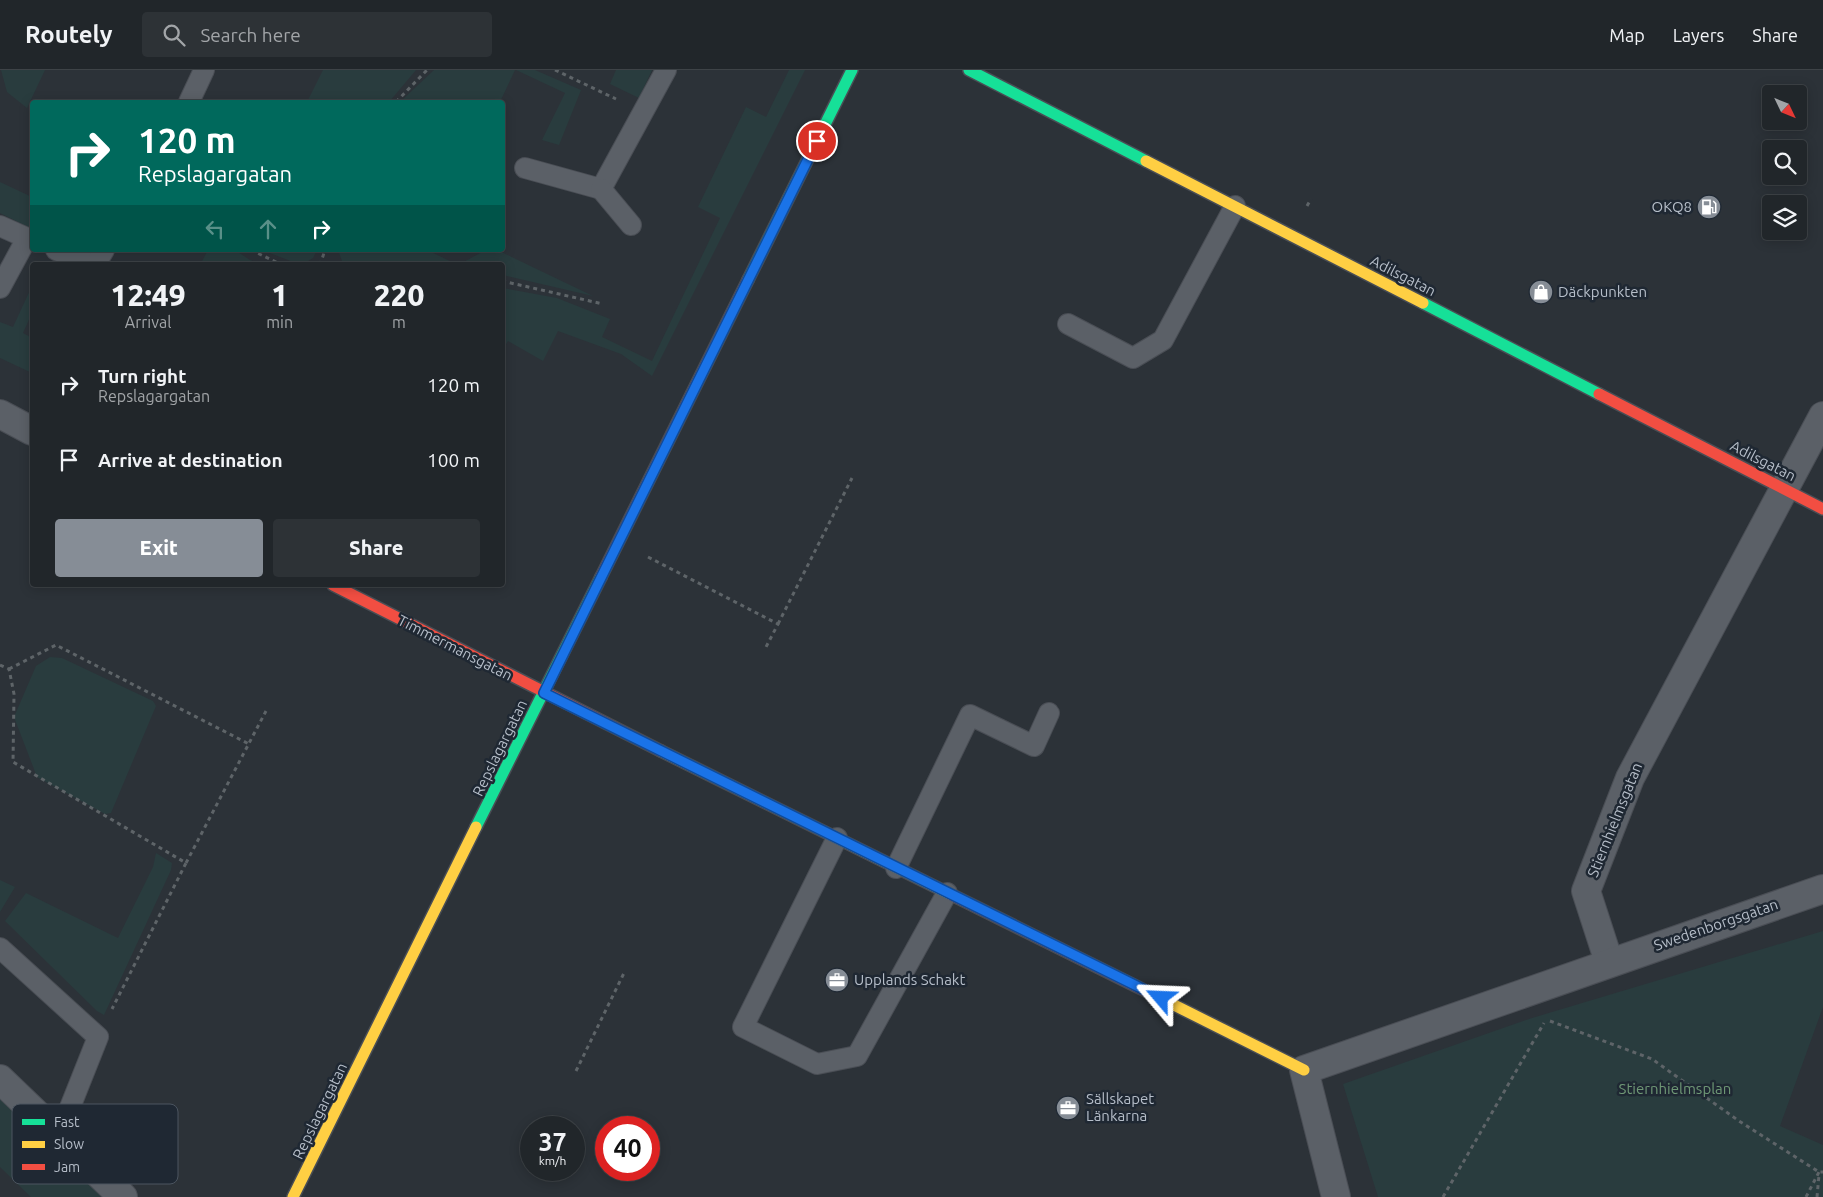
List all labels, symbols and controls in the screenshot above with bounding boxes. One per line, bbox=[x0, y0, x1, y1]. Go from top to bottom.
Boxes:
search box bbox=[142, 12, 492, 57]
text: Routely bbox=[25, 21, 112, 48]
icon: search bbox=[160, 21, 188, 49]
text: Search here bbox=[200, 24, 301, 46]
text: Map bbox=[1609, 25, 1645, 45]
text: Layers bbox=[1673, 25, 1724, 45]
text: Share bbox=[1752, 25, 1798, 45]
north arrow bbox=[1762, 85, 1808, 130]
map controls bbox=[1762, 85, 1807, 240]
icon: right bbox=[55, 120, 120, 185]
text: 120 m bbox=[138, 120, 236, 160]
pin bbox=[796, 120, 838, 162]
icon: arrive bbox=[803, 127, 831, 155]
button: search bbox=[1762, 140, 1807, 185]
text: Repslagargatan bbox=[138, 161, 292, 186]
fuel station icon: OKQ8 bbox=[1696, 194, 1722, 220]
button: layers bbox=[1762, 195, 1807, 240]
place label: OKQ8 bbox=[1652, 198, 1692, 215]
icon: left bbox=[201, 215, 229, 243]
icon: ahead bbox=[254, 215, 282, 243]
icon: right bbox=[307, 215, 335, 243]
street label: Adilsgatan bbox=[1368, 252, 1439, 299]
text: 12:49 bbox=[111, 278, 186, 312]
text: 1 bbox=[271, 278, 288, 312]
text: 220 bbox=[374, 278, 424, 312]
shop icon: Däckpunkten bbox=[1528, 279, 1554, 305]
place label: Däckpunkten bbox=[1558, 283, 1647, 300]
text: Arrival bbox=[125, 313, 171, 331]
text: min bbox=[266, 313, 293, 331]
text: m bbox=[392, 313, 406, 331]
text: Turn right bbox=[98, 365, 186, 387]
icon: right bbox=[55, 371, 83, 399]
text: 120 m bbox=[427, 374, 480, 396]
text: Repslagargatan bbox=[98, 387, 210, 405]
street label: Adilsgatan bbox=[1728, 437, 1799, 484]
icon: arrive bbox=[55, 446, 83, 474]
text: Arrive at destination bbox=[98, 449, 283, 471]
text: 100 m bbox=[427, 449, 480, 471]
button: Exit bbox=[55, 519, 263, 577]
button: Share bbox=[273, 519, 480, 577]
street label: Timmermansgatan bbox=[395, 611, 515, 684]
street label: Repslagargatan bbox=[469, 697, 530, 799]
street label: Stiernhielmsgatan bbox=[1584, 760, 1645, 880]
street label: Swedenborgsgatan bbox=[1652, 895, 1780, 954]
office icon: Upplands Schakt bbox=[824, 967, 850, 993]
place label: Upplands Schakt bbox=[854, 971, 965, 988]
position arrow bbox=[1134, 971, 1186, 1023]
street label: Repslagargatan bbox=[289, 1060, 350, 1162]
park label: Stiernhielmsplan bbox=[1619, 1080, 1731, 1097]
place label: Sällskapet Länkarna bbox=[1086, 1090, 1154, 1124]
office icon: Sällskapet Länkarna bbox=[1055, 1095, 1081, 1121]
legend bbox=[12, 1104, 178, 1184]
text: Fast bbox=[54, 1114, 80, 1130]
speed limit sign: 40 bbox=[595, 1116, 660, 1181]
text: 37 bbox=[538, 1128, 567, 1156]
text: Slow bbox=[54, 1136, 84, 1152]
text: km/h bbox=[539, 1154, 566, 1167]
text: Jam bbox=[54, 1159, 80, 1175]

